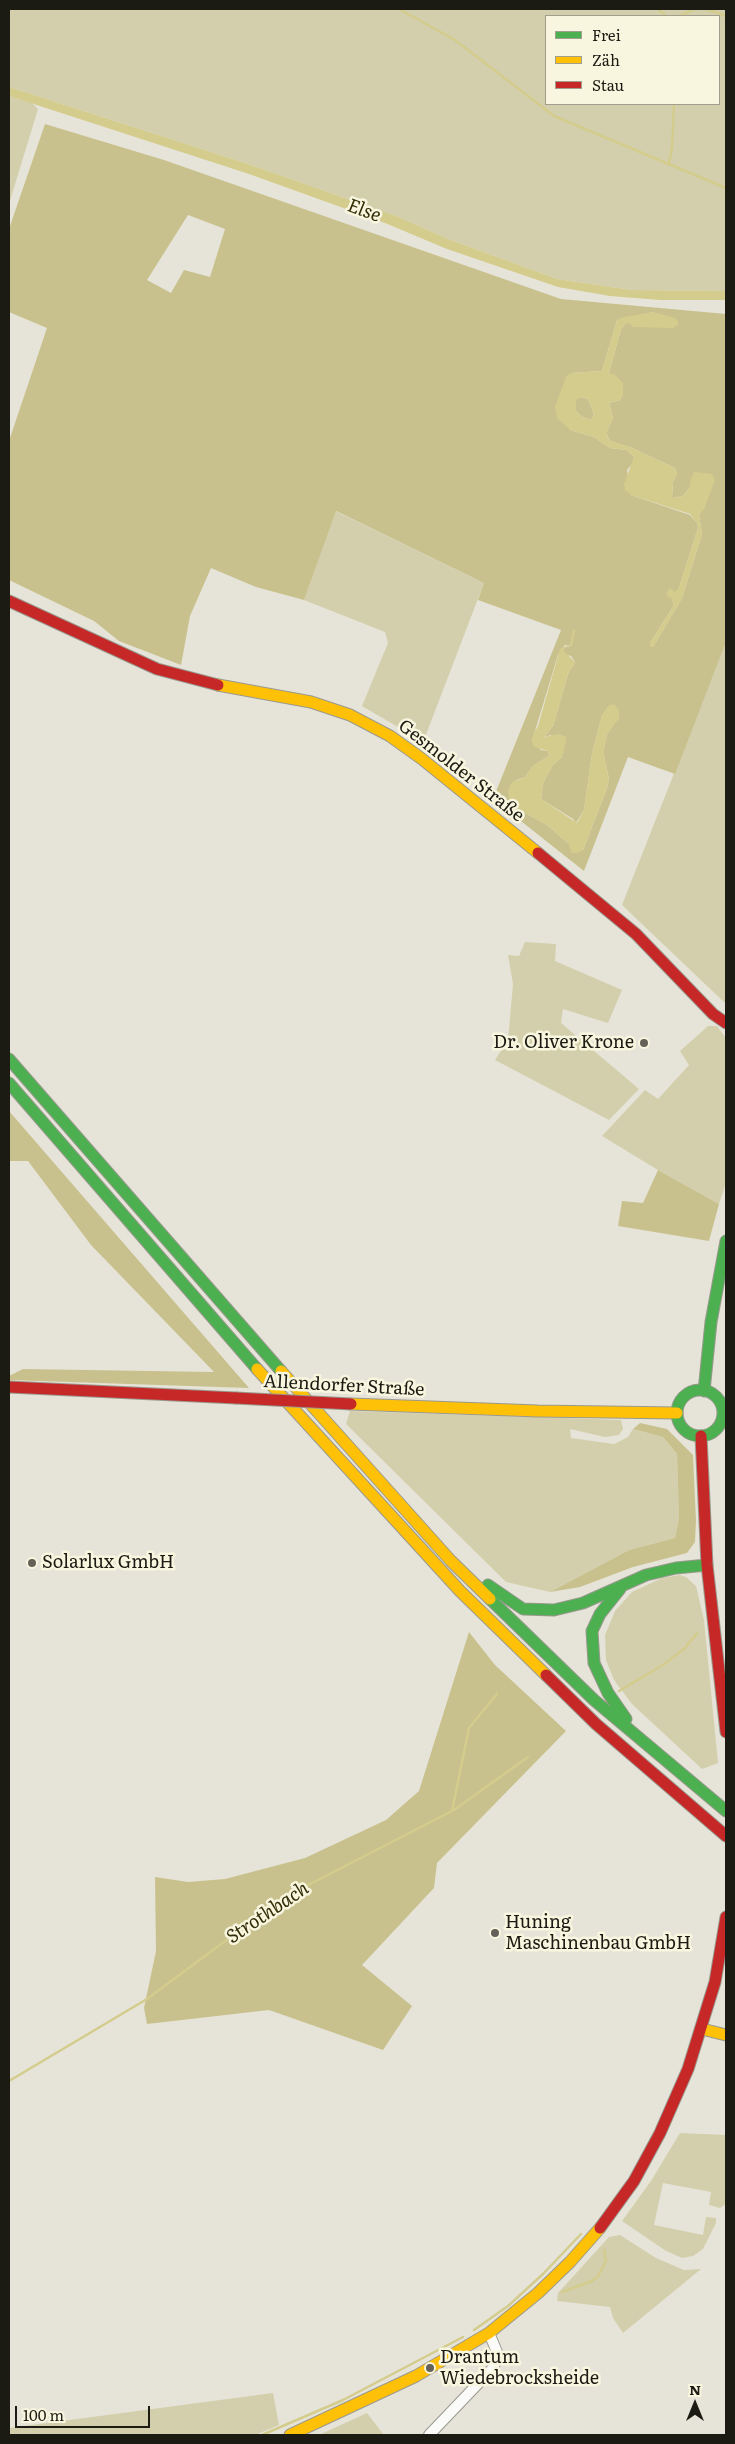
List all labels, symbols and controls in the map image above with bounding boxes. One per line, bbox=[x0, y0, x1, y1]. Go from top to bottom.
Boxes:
legend bbox=[545, 15, 720, 105]
text: Frei bbox=[592, 23, 621, 46]
text: Zäh bbox=[592, 48, 620, 71]
text: Stau bbox=[592, 73, 624, 96]
water label: Else bbox=[344, 194, 384, 228]
street label: Gesmolder Straße bbox=[394, 715, 528, 827]
place label: Dr. Oliver Krone bbox=[493, 1032, 634, 1054]
marker: Dr. Oliver Krone bbox=[638, 1037, 650, 1049]
street label: Allendorfer Straße bbox=[263, 1371, 425, 1401]
place label: Solarlux GmbH bbox=[42, 1552, 174, 1574]
marker: Solarlux GmbH bbox=[26, 1557, 38, 1569]
water label: Strothbach bbox=[223, 1877, 313, 1949]
place label: Huning Maschinenbau GmbH bbox=[505, 1912, 691, 1955]
marker: Huning Maschinenbau GmbH bbox=[489, 1927, 501, 1939]
place label: Drantum Wiedebrocksheide bbox=[440, 2347, 599, 2390]
marker: Drantum Wiedebrocksheide bbox=[424, 2362, 436, 2374]
north arrow bbox=[670, 2379, 720, 2429]
text: N bbox=[689, 2379, 701, 2399]
scale bar bbox=[18, 2396, 152, 2428]
text: 100 m bbox=[23, 2403, 64, 2426]

